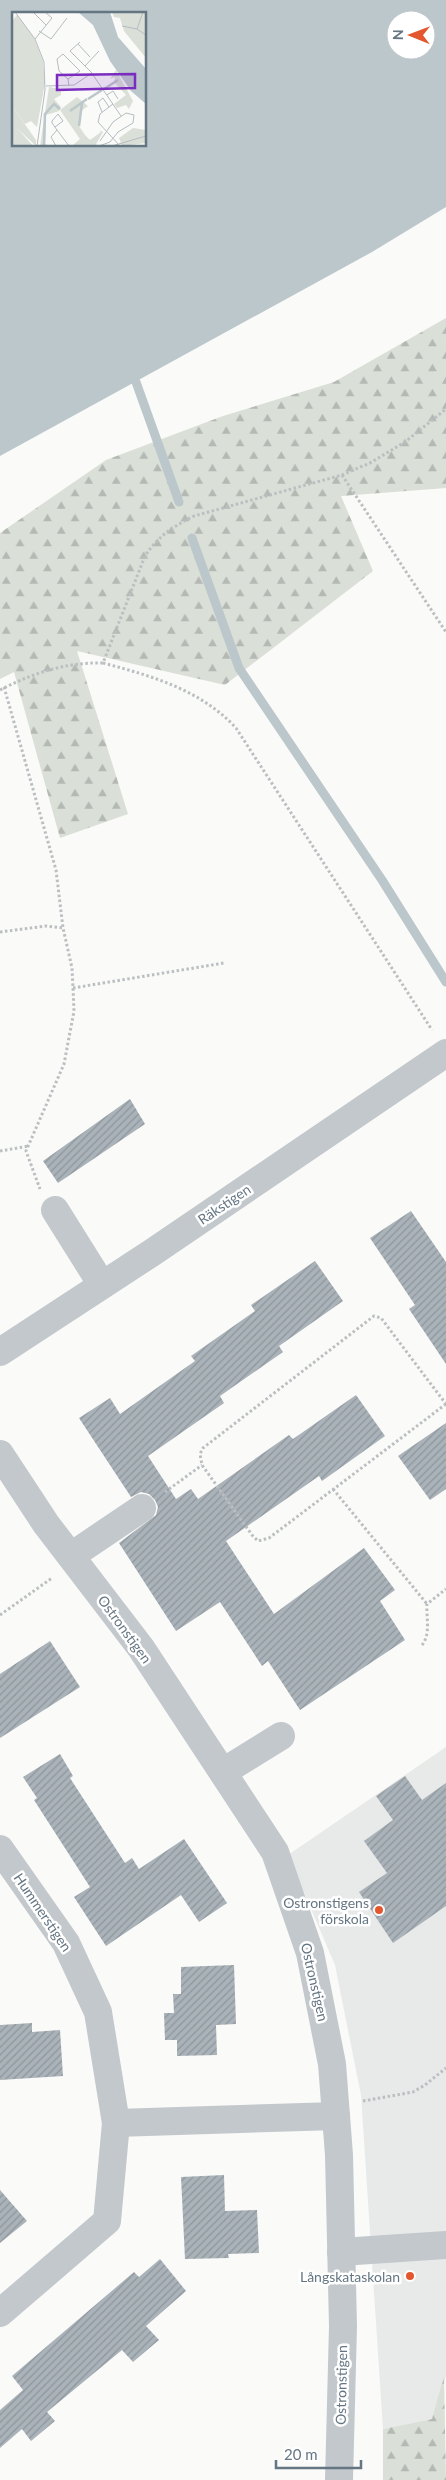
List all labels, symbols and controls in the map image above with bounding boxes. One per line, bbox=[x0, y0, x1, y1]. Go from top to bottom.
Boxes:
north arrow bbox=[386, 10, 436, 60]
inset map bbox=[12, 12, 146, 146]
text: N bbox=[389, 29, 406, 40]
street label: Räkstigen bbox=[194, 1180, 254, 1228]
street label: Ostronstigen bbox=[95, 1592, 155, 1666]
street label: Hummerstigen bbox=[11, 1870, 75, 1954]
place label: Ostronstigens förskola bbox=[283, 1894, 369, 1927]
marker: Ostronstigens förskola bbox=[373, 1904, 385, 1916]
street label: Ostronstigen bbox=[298, 1941, 332, 2023]
place label: Långskataskolan bbox=[300, 2268, 400, 2285]
marker: Långskataskolan bbox=[404, 2270, 416, 2282]
street label: Ostronstigen bbox=[332, 2345, 350, 2425]
scale bar bbox=[276, 2438, 361, 2470]
text: 20 m bbox=[284, 2445, 318, 2463]

